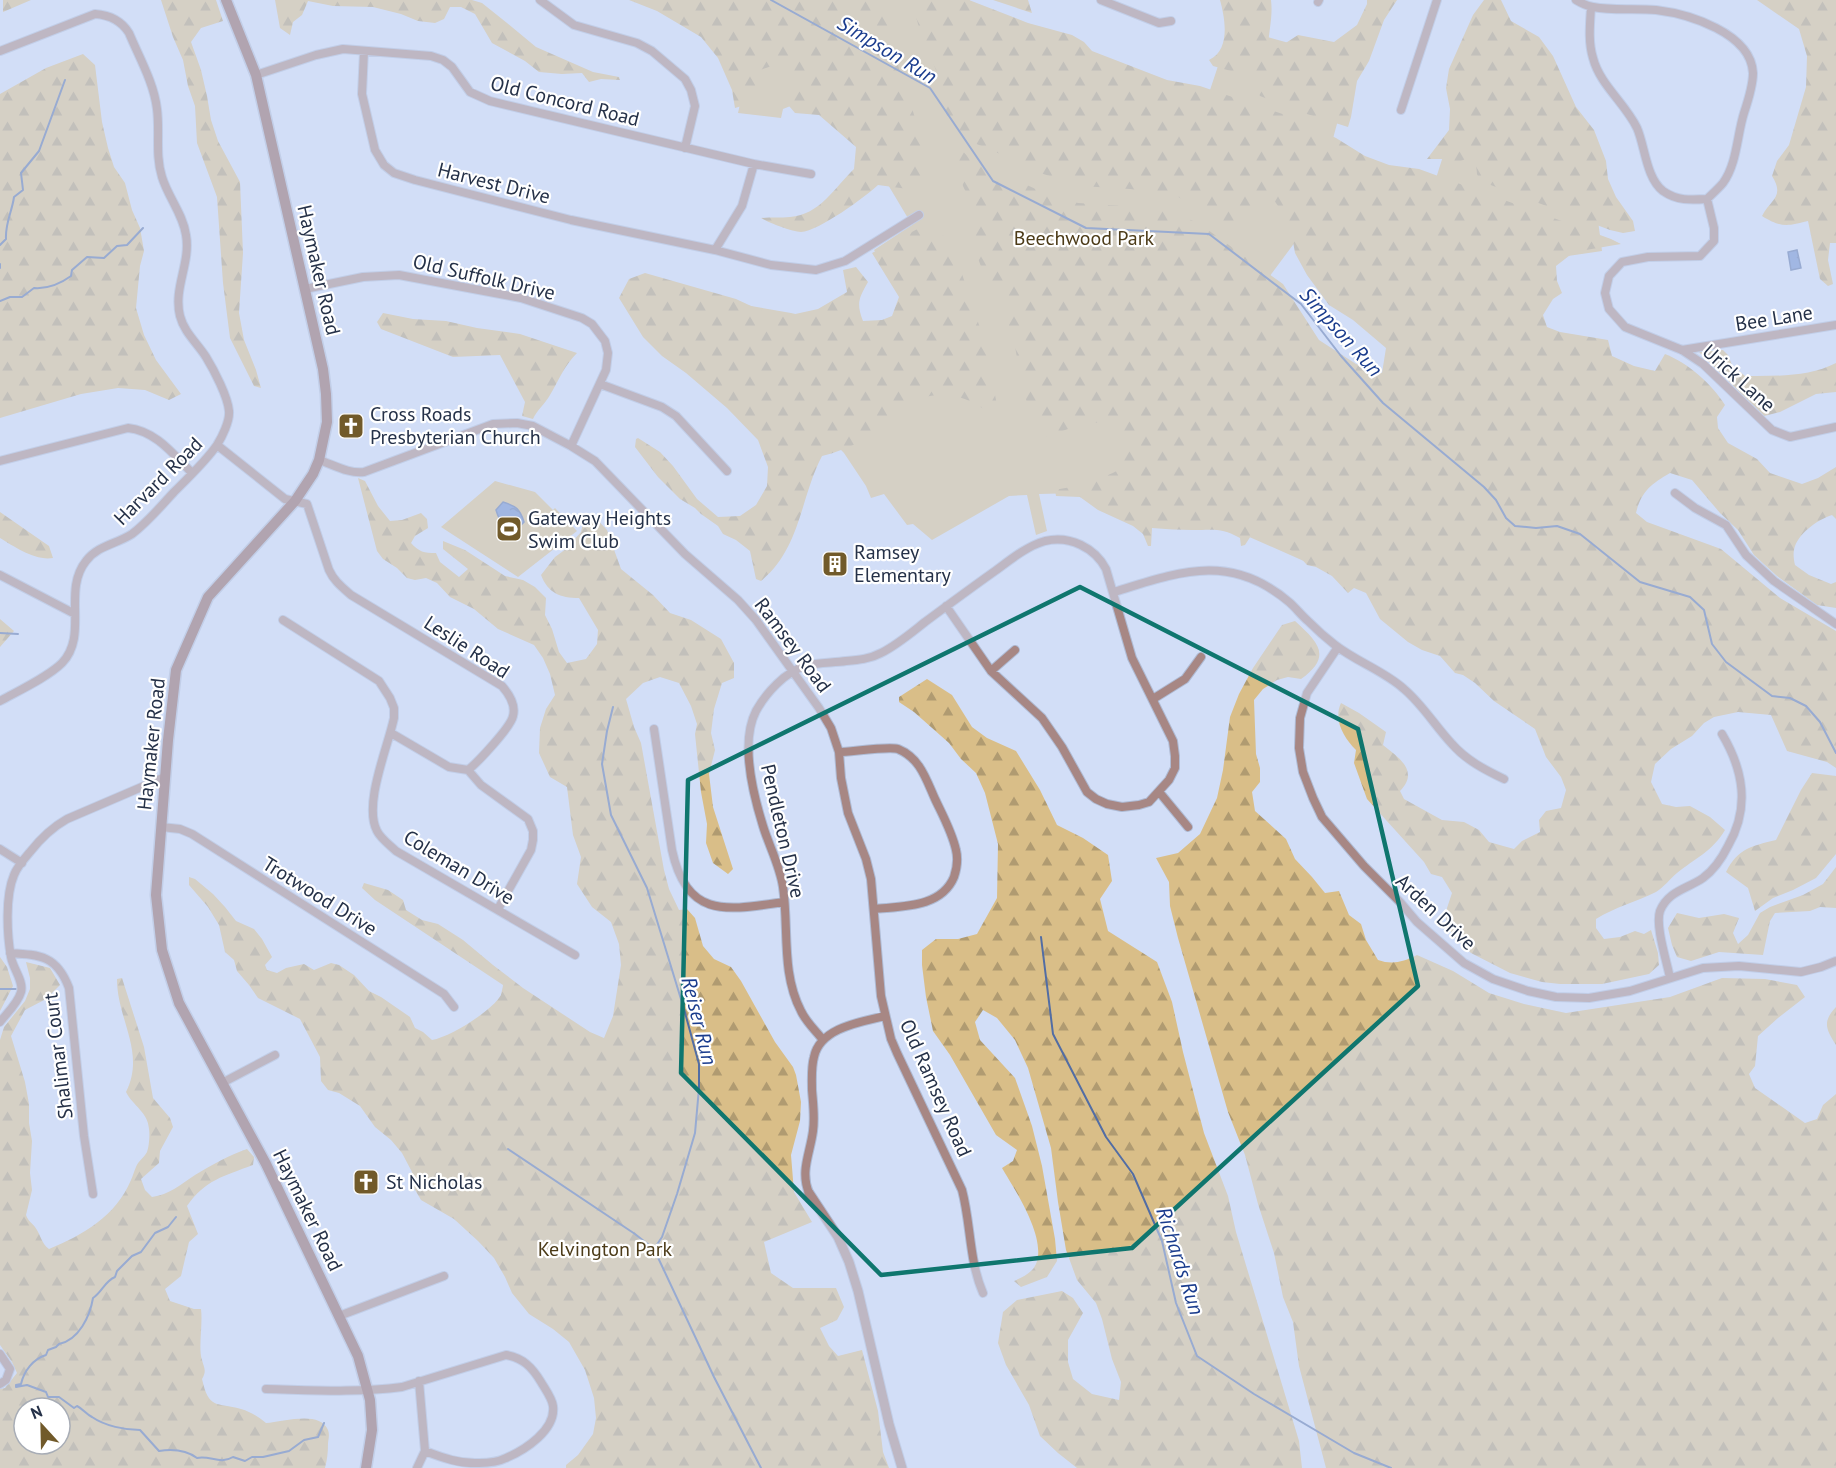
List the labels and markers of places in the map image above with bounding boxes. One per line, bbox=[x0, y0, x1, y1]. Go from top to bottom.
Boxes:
place label: Cross Roads Presbyterian Church bbox=[370, 401, 541, 450]
church icon: Cross Roads Presbyterian Church bbox=[336, 411, 366, 441]
place label: Gateway Heights Swim Club bbox=[528, 505, 671, 554]
sports icon: Gateway Heights Swim Club bbox=[494, 514, 524, 544]
place label: Ramsey Elementary bbox=[854, 539, 952, 588]
building icon: Ramsey Elementary bbox=[820, 549, 850, 579]
church icon: St Nicholas bbox=[351, 1167, 381, 1197]
place label: St Nicholas bbox=[386, 1169, 482, 1195]

